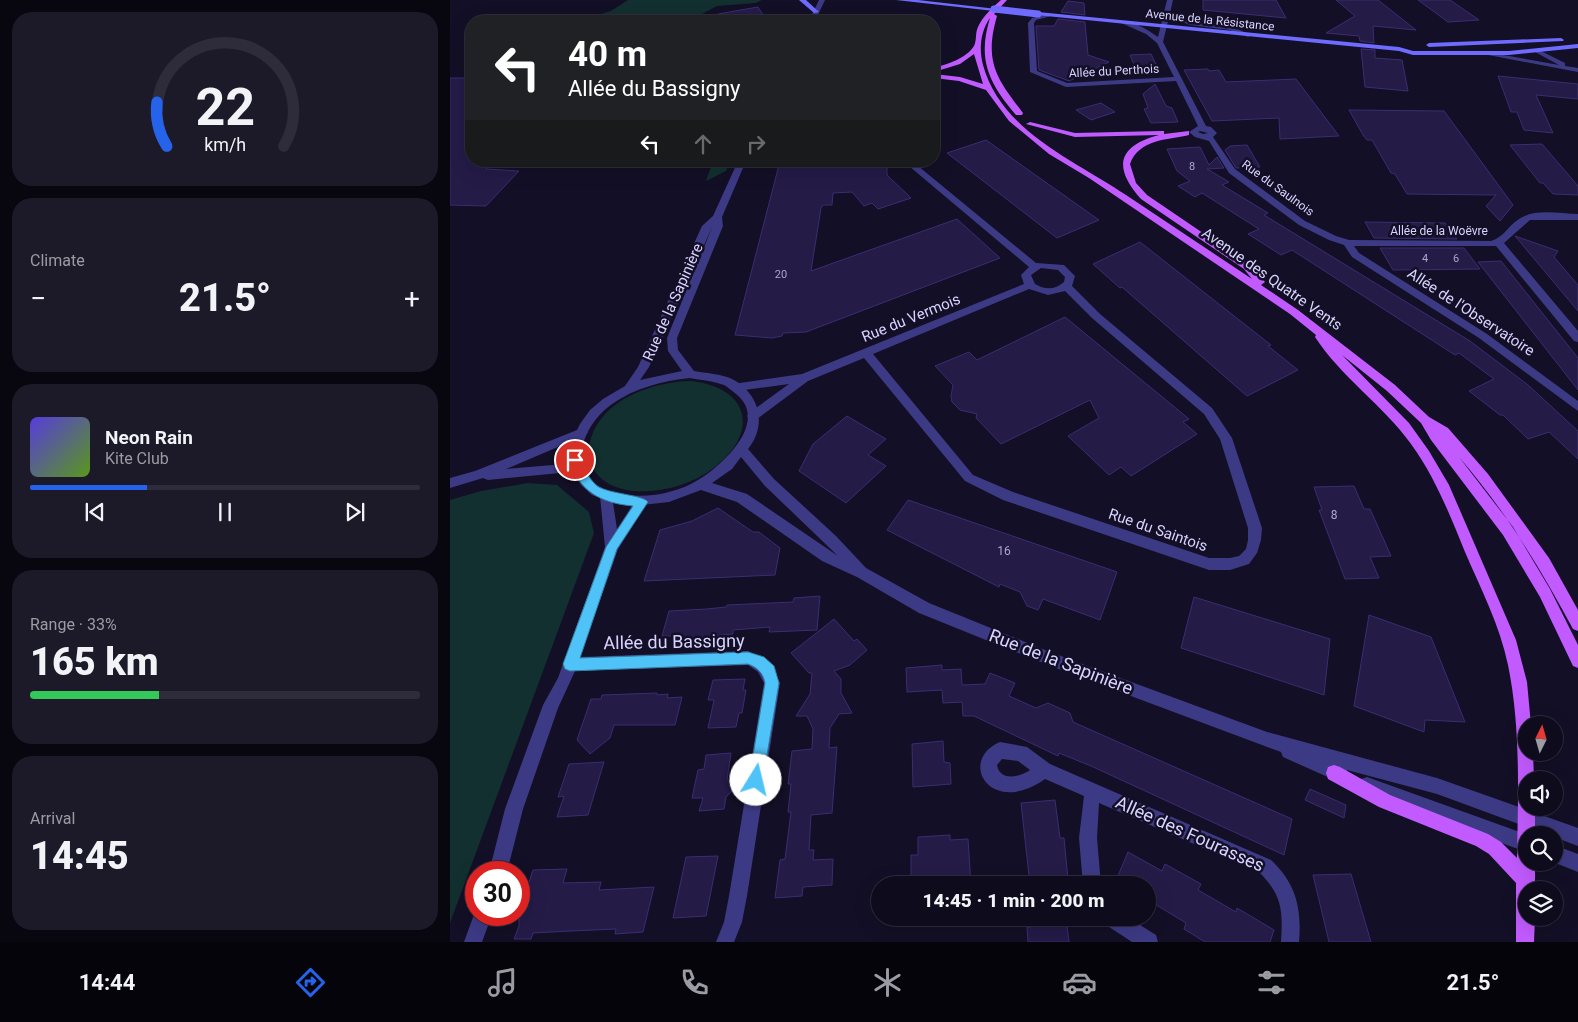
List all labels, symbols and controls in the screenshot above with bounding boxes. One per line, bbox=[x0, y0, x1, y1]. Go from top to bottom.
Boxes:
street label: Avenue de la Résistance bbox=[1145, 6, 1275, 34]
text: 40 m bbox=[568, 34, 647, 75]
icon: left bbox=[485, 35, 550, 100]
street label: Allée du Perthois bbox=[1068, 62, 1160, 80]
text: Allée du Bassigny bbox=[568, 76, 740, 101]
text: 22 bbox=[195, 77, 255, 138]
icon: left bbox=[636, 130, 664, 158]
icon: ahead bbox=[689, 130, 717, 158]
icon: right bbox=[742, 130, 770, 158]
text: km/h bbox=[204, 134, 246, 155]
street label: Rue du Saulnois bbox=[1239, 157, 1317, 219]
house number: 8 bbox=[1189, 160, 1195, 173]
street label: Avenue des Quatre Vents bbox=[1198, 224, 1346, 334]
street label: Allée de la Woëvre bbox=[1390, 224, 1488, 238]
street label: Rue de la Sapinière bbox=[639, 240, 707, 364]
text: Climate bbox=[30, 251, 85, 270]
house number: 4 bbox=[1422, 252, 1428, 265]
house number: 6 bbox=[1453, 252, 1459, 265]
street label: Allée de l'Observatoire bbox=[1404, 264, 1538, 360]
house number: 20 bbox=[775, 268, 787, 281]
text: 21.5° bbox=[179, 276, 271, 320]
text: − bbox=[30, 282, 46, 315]
text: + bbox=[404, 282, 420, 315]
street label: Rue du Vermois bbox=[859, 290, 963, 346]
text: Neon Rain bbox=[105, 426, 193, 449]
pin bbox=[554, 439, 596, 481]
icon: arrive bbox=[561, 446, 589, 474]
text: Kite Club bbox=[105, 449, 169, 468]
icon: previous bbox=[81, 498, 109, 526]
icon: pause bbox=[211, 498, 239, 526]
icon: next bbox=[341, 498, 369, 526]
street label: Rue du Saintois bbox=[1106, 505, 1210, 555]
house number: 8 bbox=[1331, 508, 1338, 522]
house number: 16 bbox=[997, 544, 1011, 558]
text: Range · 33% bbox=[30, 615, 117, 634]
street label: Rue de la Sapinière bbox=[986, 624, 1136, 699]
street label: Allée du Bassigny bbox=[603, 630, 745, 653]
text: 165 km bbox=[30, 640, 159, 684]
north arrow bbox=[1518, 716, 1562, 761]
map controls bbox=[1518, 716, 1563, 926]
position arrow bbox=[729, 753, 781, 805]
button: sound bbox=[1518, 771, 1563, 816]
street label: Allée des Fourasses bbox=[1113, 791, 1268, 876]
text: Arrival bbox=[30, 809, 75, 828]
button: search bbox=[1518, 826, 1563, 871]
text: 14:45 bbox=[30, 834, 129, 878]
speed limit sign: 30 bbox=[465, 861, 530, 926]
button: layers bbox=[1518, 881, 1563, 926]
text: 14:45 · 1 min · 200 m bbox=[922, 889, 1105, 912]
icon: directions bbox=[293, 965, 328, 1000]
icon: music bbox=[485, 965, 520, 1000]
icon: phone bbox=[677, 965, 712, 1000]
icon: climate bbox=[870, 965, 905, 1000]
icon: car bbox=[1062, 965, 1097, 1000]
icon: filters bbox=[1254, 965, 1289, 1000]
text: 14:44 bbox=[79, 970, 135, 995]
text: 21.5° bbox=[1446, 970, 1499, 995]

